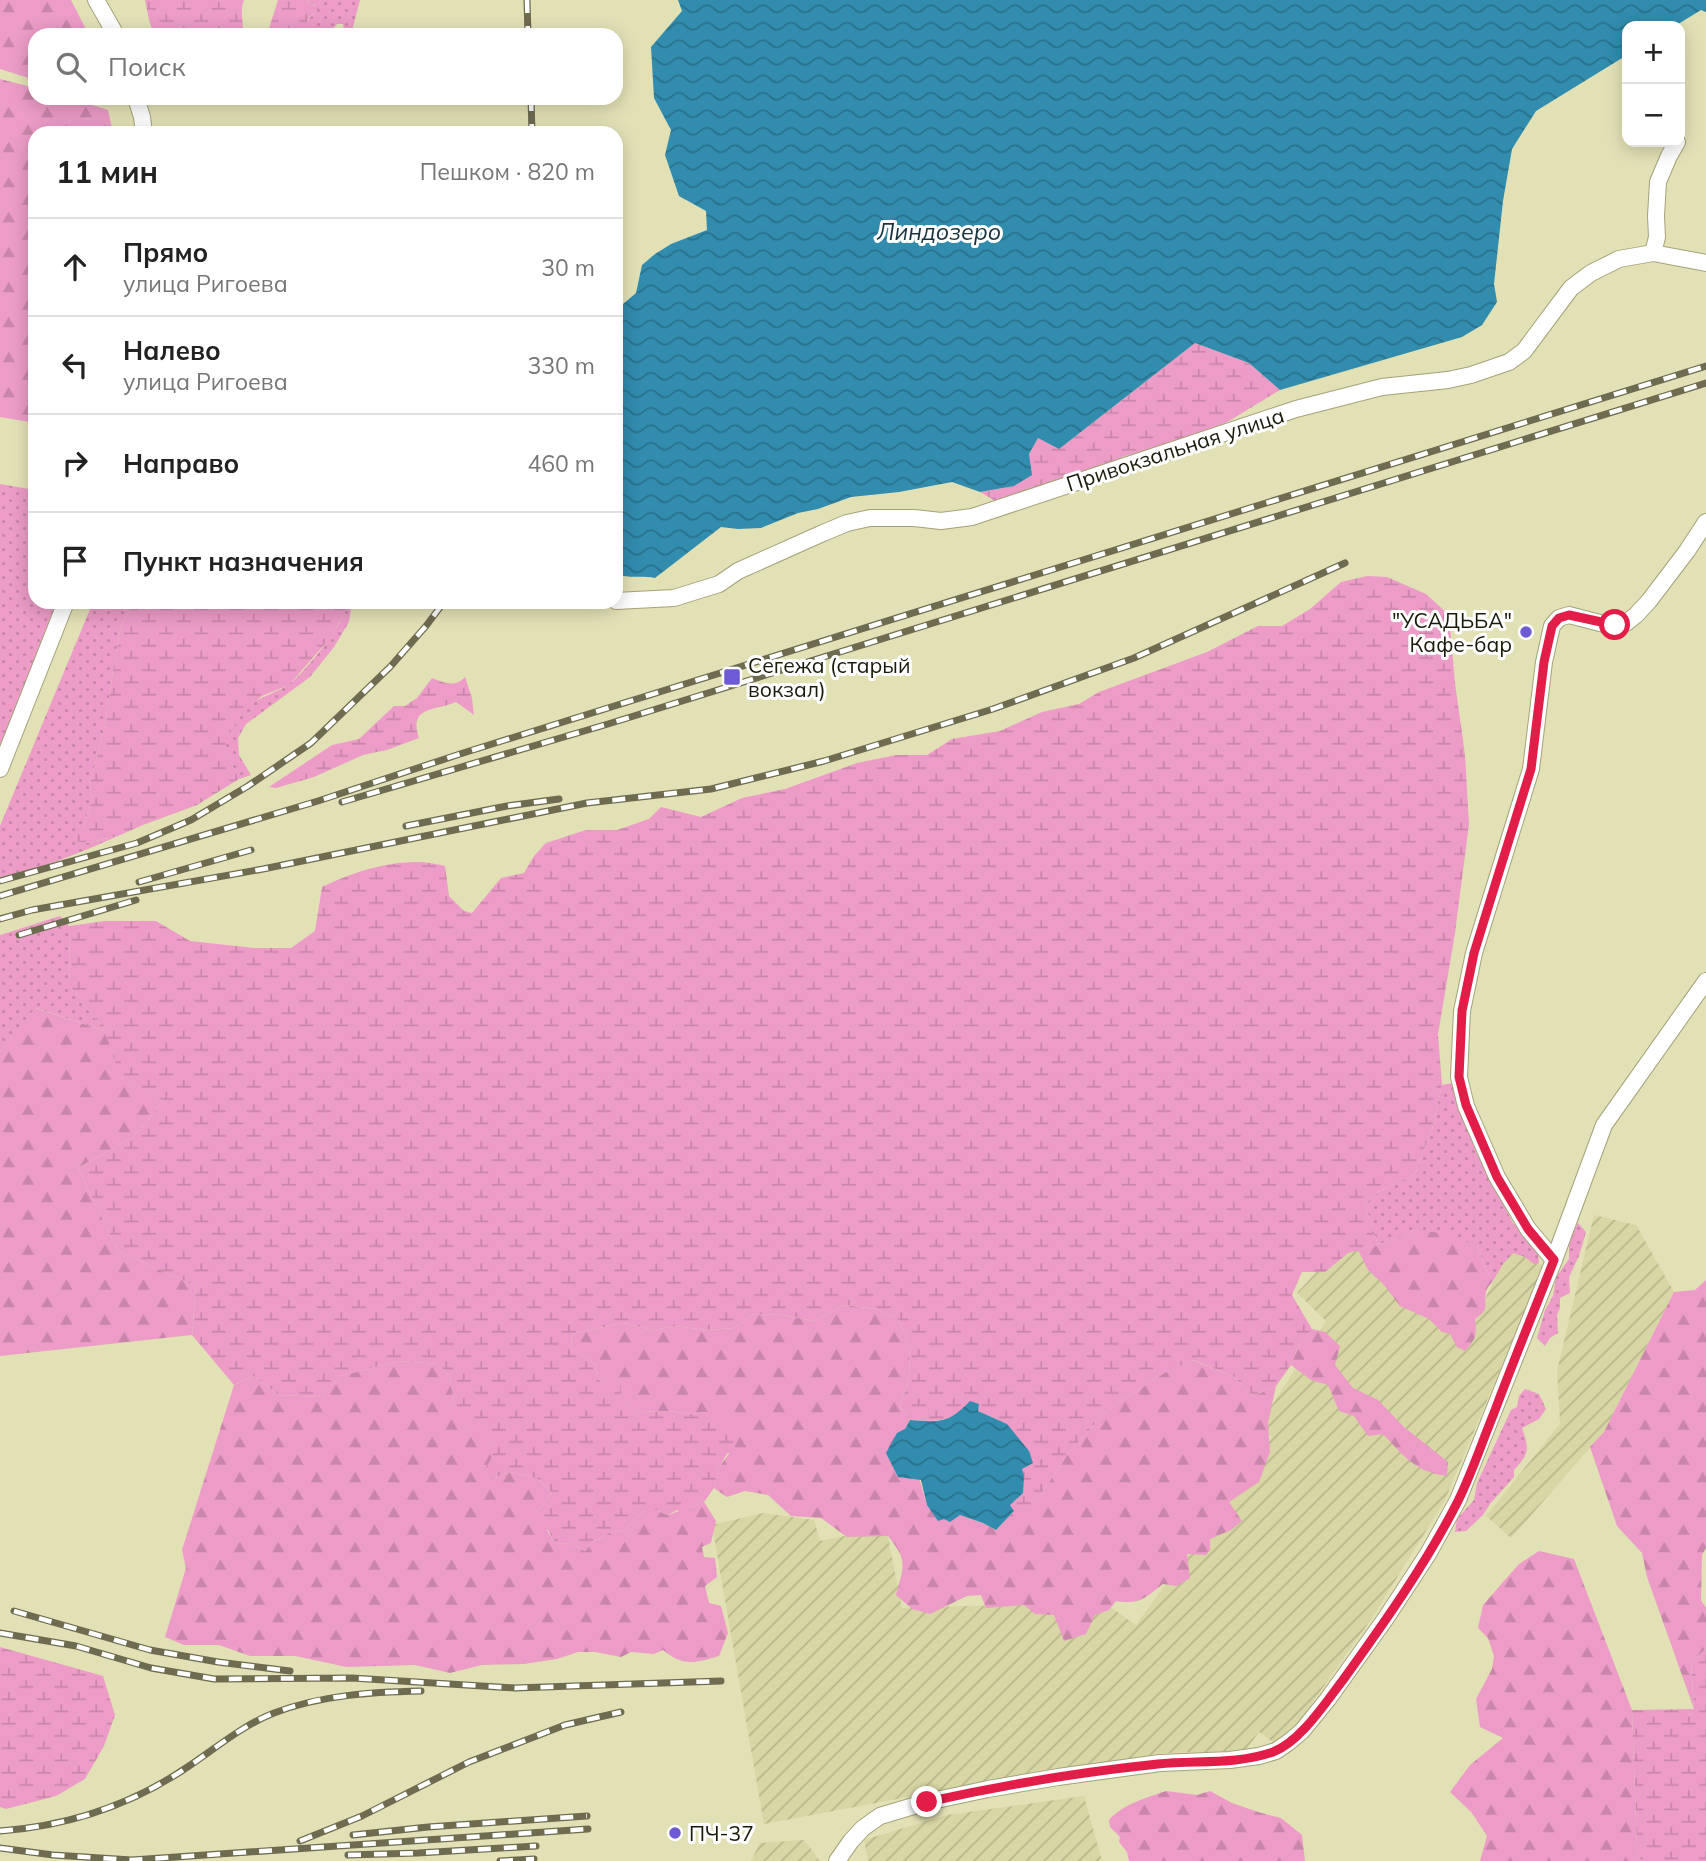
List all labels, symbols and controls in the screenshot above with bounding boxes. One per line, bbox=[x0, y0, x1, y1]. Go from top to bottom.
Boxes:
map controls bbox=[1622, 21, 1685, 147]
button: + bbox=[1622, 21, 1685, 84]
search box bbox=[28, 28, 623, 105]
icon: search bbox=[52, 48, 90, 86]
text: Поиск bbox=[108, 50, 186, 83]
button: − bbox=[1622, 84, 1685, 147]
text: 11 мин bbox=[56, 153, 158, 191]
text: Пешком · 820 m bbox=[420, 157, 595, 186]
water label: Линдозеро bbox=[876, 217, 1001, 246]
text: Прямо bbox=[123, 236, 208, 269]
icon: ahead bbox=[56, 248, 94, 286]
text: 30 m bbox=[541, 253, 595, 282]
text: улица Ригоева bbox=[123, 269, 288, 298]
text: Налево bbox=[123, 334, 221, 367]
icon: left bbox=[56, 346, 94, 384]
text: 330 m bbox=[527, 351, 595, 380]
text: улица Ригоева bbox=[123, 367, 288, 396]
street label: Привокзальная улица bbox=[1063, 401, 1287, 497]
icon: right bbox=[56, 444, 94, 482]
text: Направо bbox=[123, 447, 239, 480]
text: 460 m bbox=[527, 449, 595, 478]
icon: arrive bbox=[56, 542, 94, 580]
text: Пункт назначения bbox=[123, 545, 364, 578]
place label: "УСАДЬБА" Кафе-бар bbox=[1392, 607, 1512, 657]
route start bbox=[1599, 609, 1630, 640]
marker: "УСАДЬБА" Кафе-бар bbox=[1518, 624, 1534, 640]
place label: Сегежа (старый вокзал) bbox=[748, 652, 910, 702]
marker: Сегежа (старый вокзал) bbox=[722, 667, 742, 687]
route end bbox=[911, 1786, 942, 1817]
place label: ПЧ-37 bbox=[689, 1820, 754, 1846]
marker: ПЧ-37 bbox=[667, 1825, 683, 1841]

